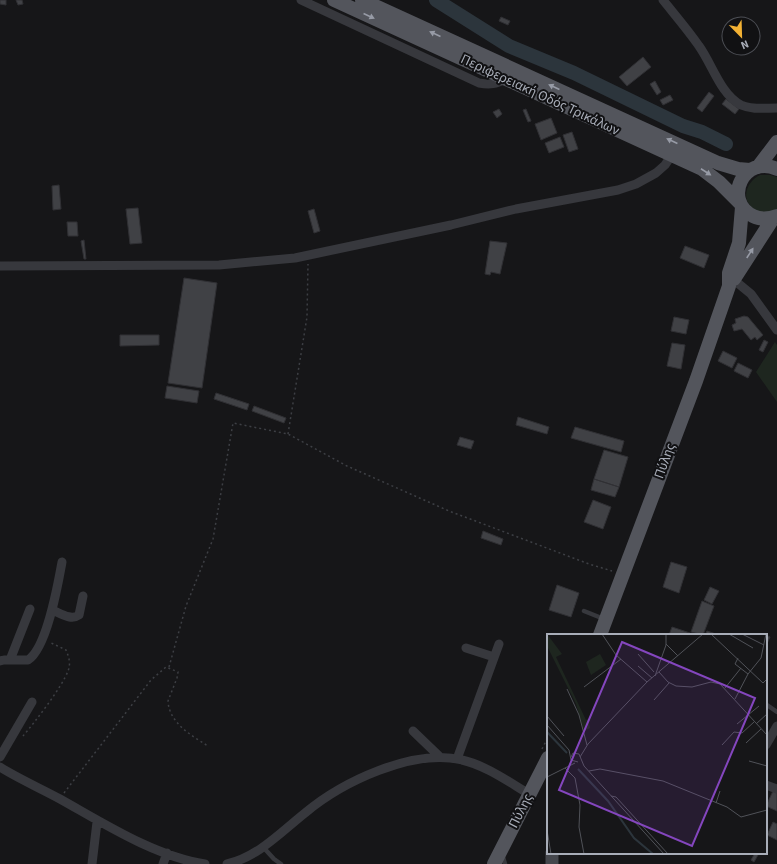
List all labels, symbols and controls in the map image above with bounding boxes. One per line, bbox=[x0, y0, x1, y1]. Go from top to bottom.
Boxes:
one-way arrow bbox=[363, 13, 375, 20]
north arrow bbox=[721, 16, 761, 56]
one-way arrow bbox=[429, 31, 441, 37]
text: N bbox=[738, 36, 751, 53]
street label: Περιφερειακή Οδός Τρικάλων bbox=[457, 49, 623, 141]
one-way arrow bbox=[548, 84, 559, 90]
one-way arrow bbox=[666, 138, 677, 144]
one-way arrow bbox=[700, 169, 712, 176]
one-way arrow bbox=[746, 248, 754, 258]
street label: Πύλης bbox=[649, 440, 681, 482]
inset map bbox=[547, 634, 767, 854]
street label: Πύλης bbox=[504, 790, 538, 832]

